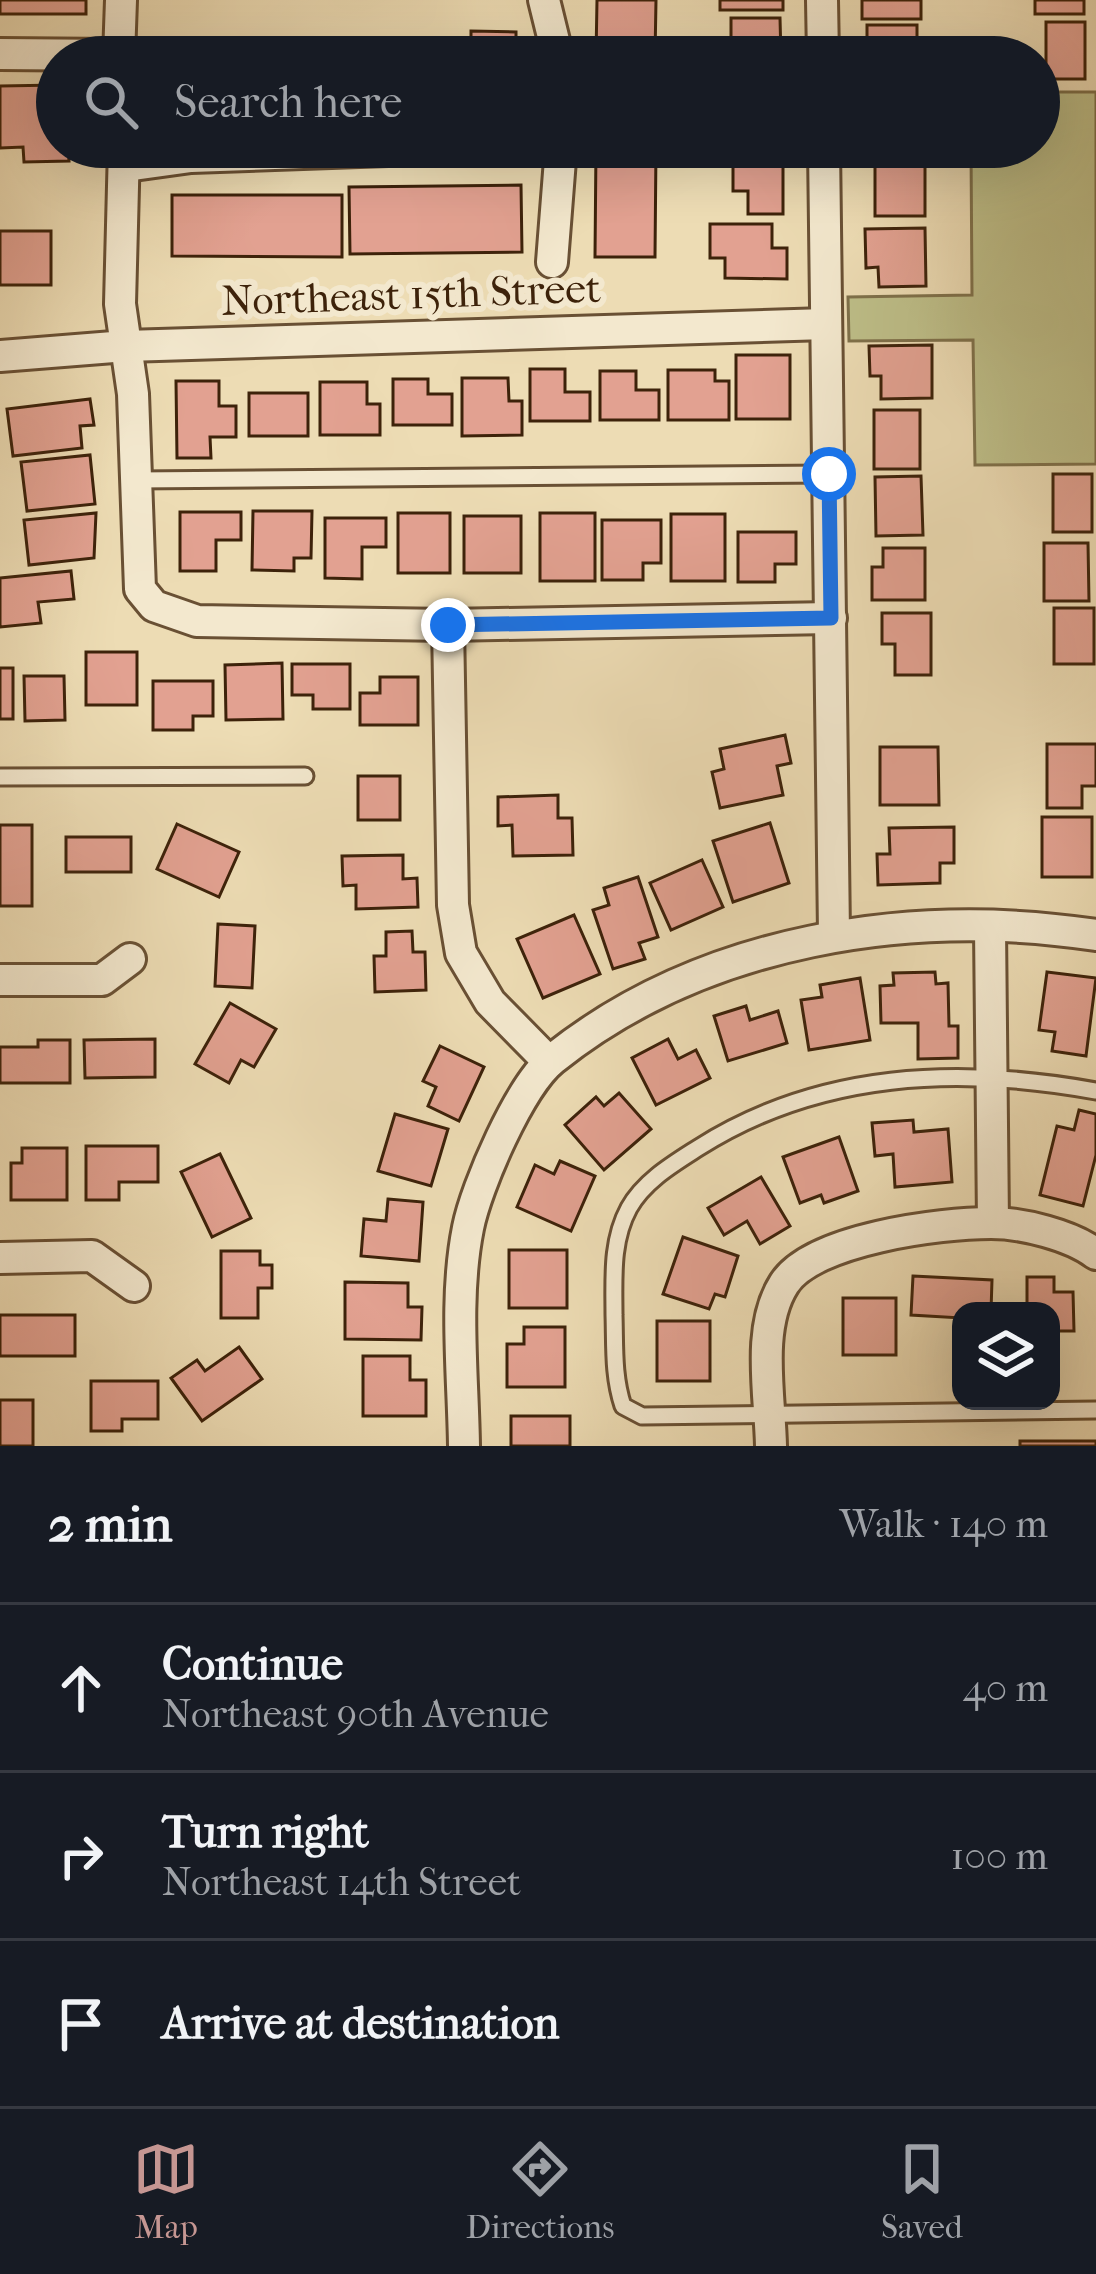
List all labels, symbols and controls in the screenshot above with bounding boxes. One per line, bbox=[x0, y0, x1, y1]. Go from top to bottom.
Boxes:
search box bbox=[36, 36, 1060, 168]
icon: search bbox=[78, 69, 144, 135]
text: Search here bbox=[174, 76, 402, 129]
street label: Northeast 15th Street bbox=[220, 264, 602, 326]
route start bbox=[802, 447, 856, 501]
route end bbox=[421, 598, 475, 652]
map controls bbox=[952, 1302, 1060, 1410]
button: layers bbox=[952, 1302, 1060, 1410]
text: 2 min bbox=[48, 1494, 172, 1554]
text: Walk · 140 m bbox=[840, 1501, 1048, 1547]
text: Continue bbox=[162, 1638, 343, 1691]
icon: ahead bbox=[48, 1655, 114, 1721]
text: 40 m bbox=[963, 1665, 1048, 1711]
text: Northeast 90th Avenue bbox=[162, 1691, 549, 1737]
text: Turn right bbox=[162, 1806, 369, 1859]
icon: right bbox=[48, 1823, 114, 1889]
text: 100 m bbox=[950, 1833, 1048, 1879]
text: Northeast 14th Street bbox=[162, 1859, 521, 1905]
icon: arrive bbox=[48, 1991, 114, 2057]
text: Arrive at destination bbox=[162, 1997, 559, 2050]
tab: Map bbox=[133, 2136, 199, 2247]
tab: Directions bbox=[466, 2136, 614, 2247]
tab: Saved bbox=[881, 2136, 963, 2247]

